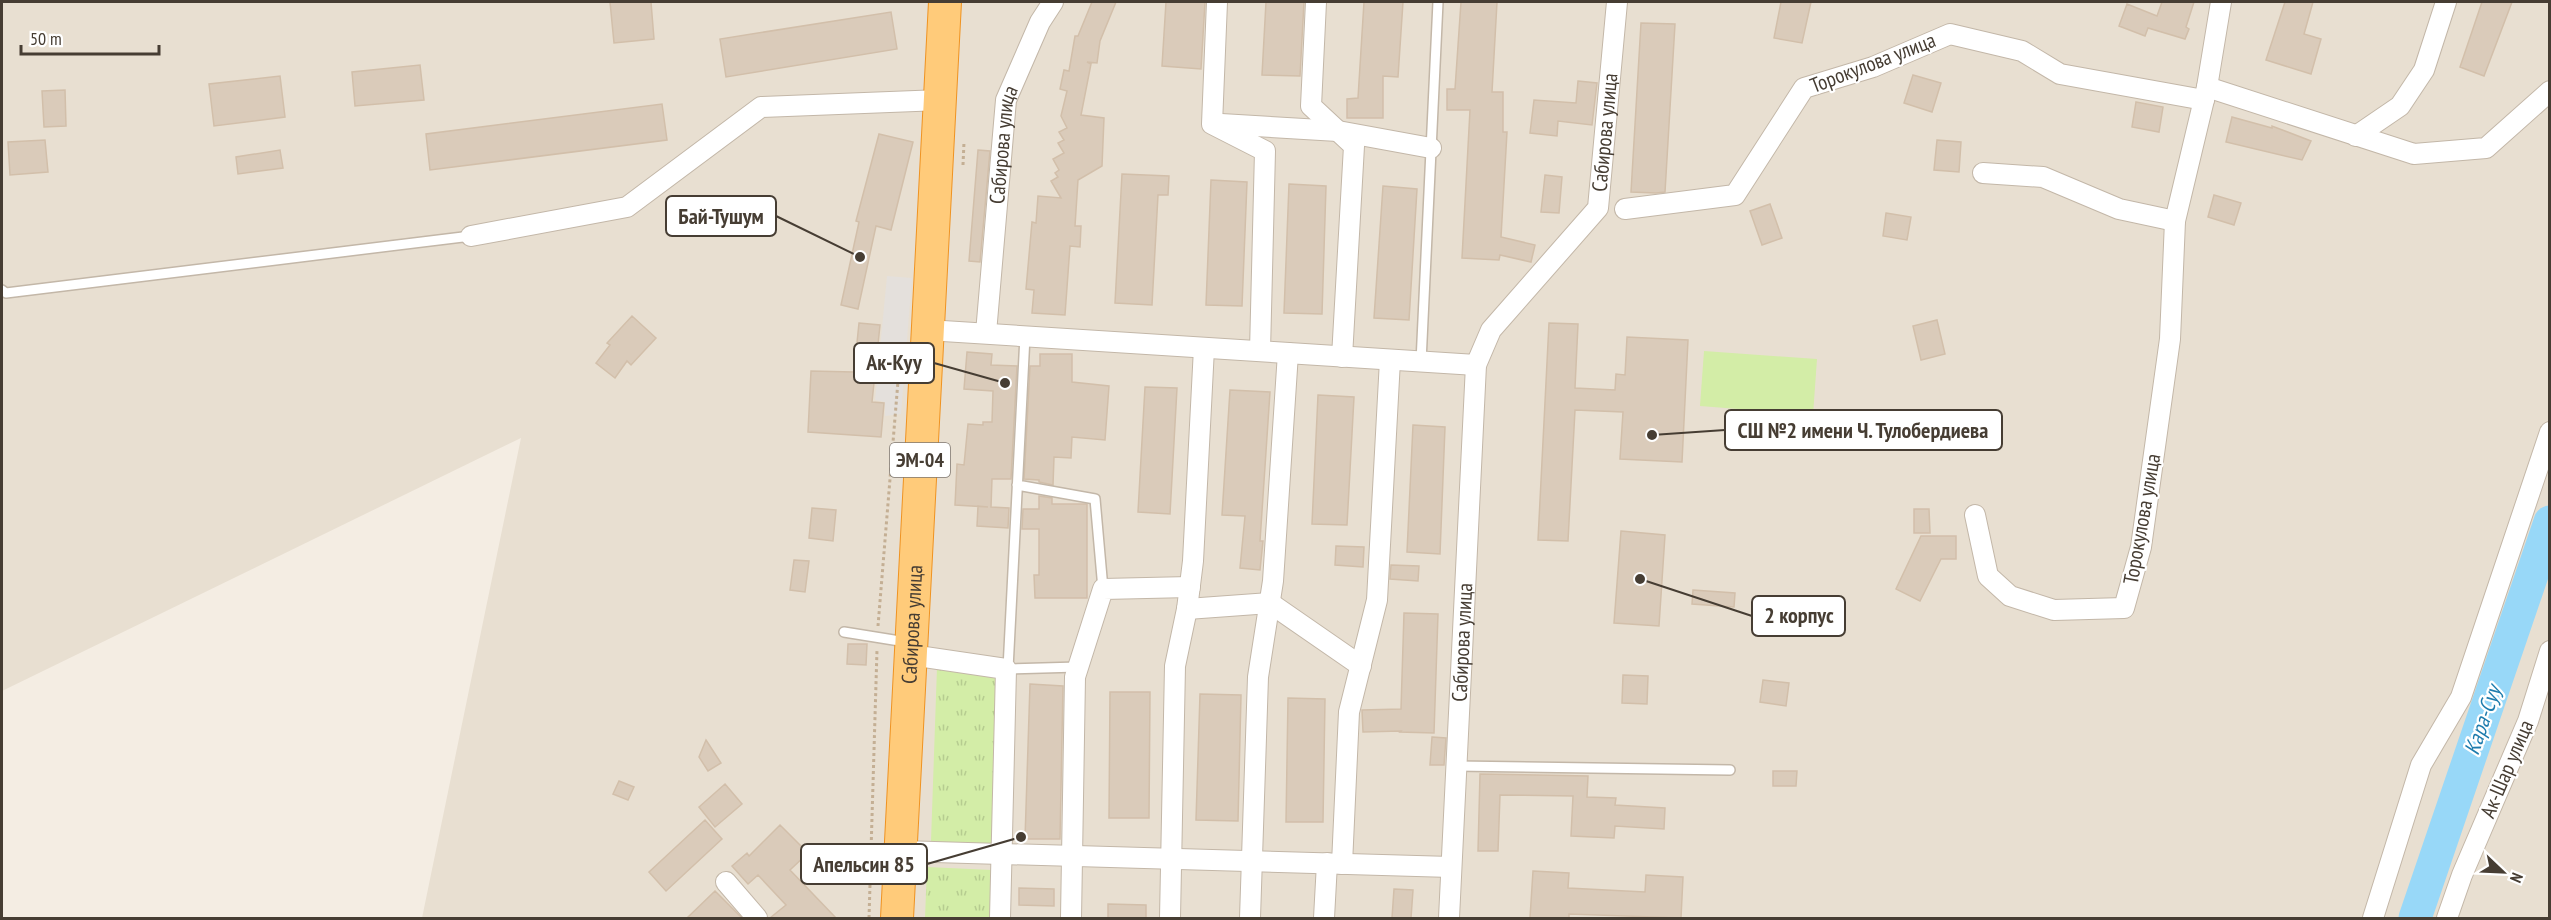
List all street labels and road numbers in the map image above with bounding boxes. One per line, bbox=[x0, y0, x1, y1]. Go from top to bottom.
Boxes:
street label: Торокулова улица bbox=[1806, 26, 1939, 99]
street label: Сабирова улица bbox=[1586, 72, 1623, 193]
street label: Сабирова улица bbox=[983, 81, 1024, 205]
road number: ЭМ-04 bbox=[890, 443, 950, 477]
street label: Торокулова улица bbox=[2117, 451, 2166, 586]
street label: Сабирова улица bbox=[895, 564, 928, 684]
street label: Сабирова улица bbox=[1446, 582, 1478, 702]
street label: Ак-Шар улица bbox=[2474, 716, 2539, 822]

